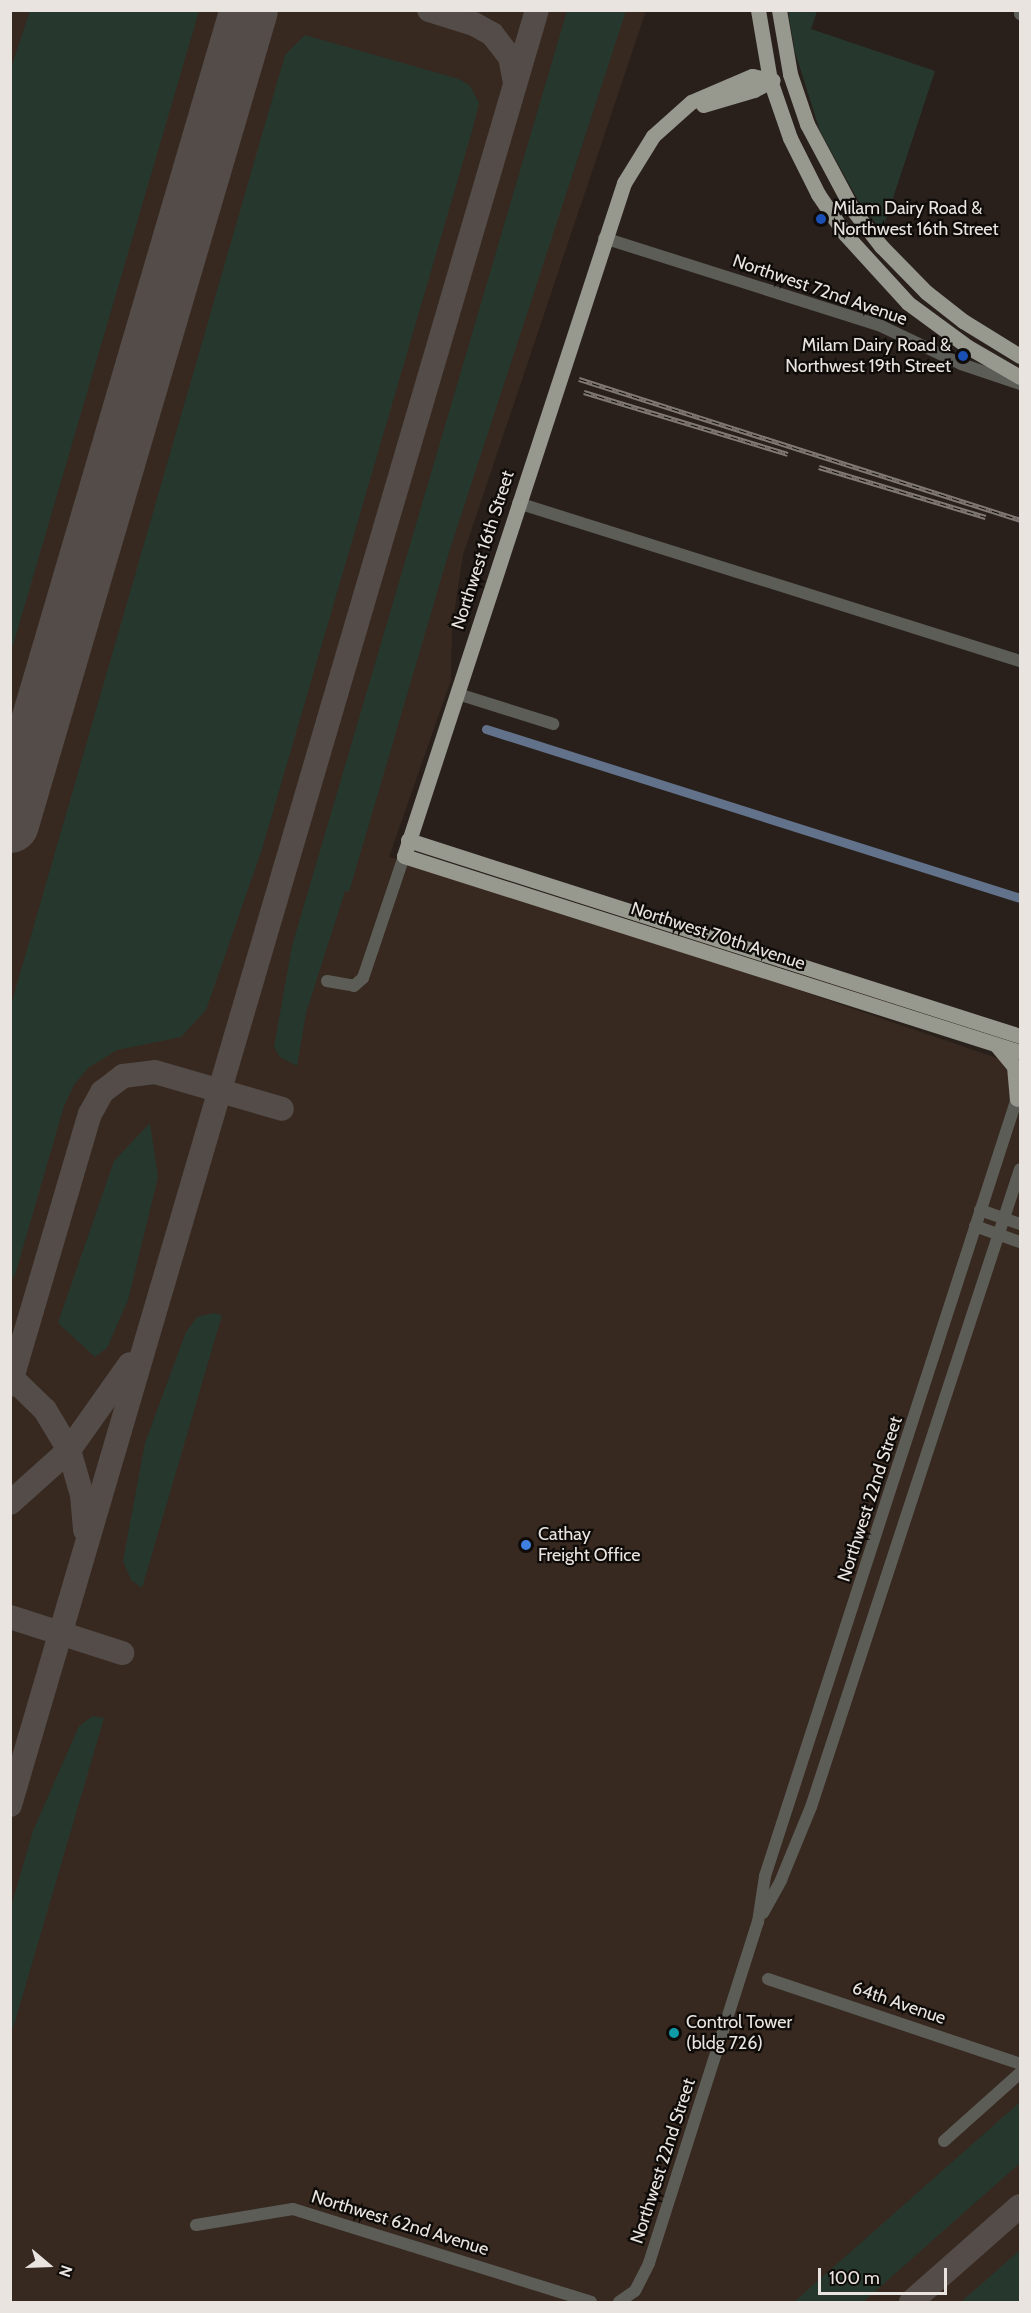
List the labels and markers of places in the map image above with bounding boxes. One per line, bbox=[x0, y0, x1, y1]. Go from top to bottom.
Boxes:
place label: Milam Dairy Road & Northwest 16th Street bbox=[833, 198, 999, 240]
marker: Milam Dairy Road & Northwest 16th Street bbox=[814, 212, 828, 226]
place label: Milam Dairy Road & Northwest 19th Street bbox=[785, 335, 951, 378]
marker: Milam Dairy Road & Northwest 19th Street bbox=[956, 349, 970, 363]
place label: Cathay Freight Office bbox=[538, 1524, 641, 1567]
marker: Cathay Freight Office bbox=[519, 1538, 533, 1552]
place label: Control Tower (bldg 726) bbox=[686, 2012, 792, 2054]
marker: Control Tower (bldg 726) bbox=[667, 2026, 681, 2040]

